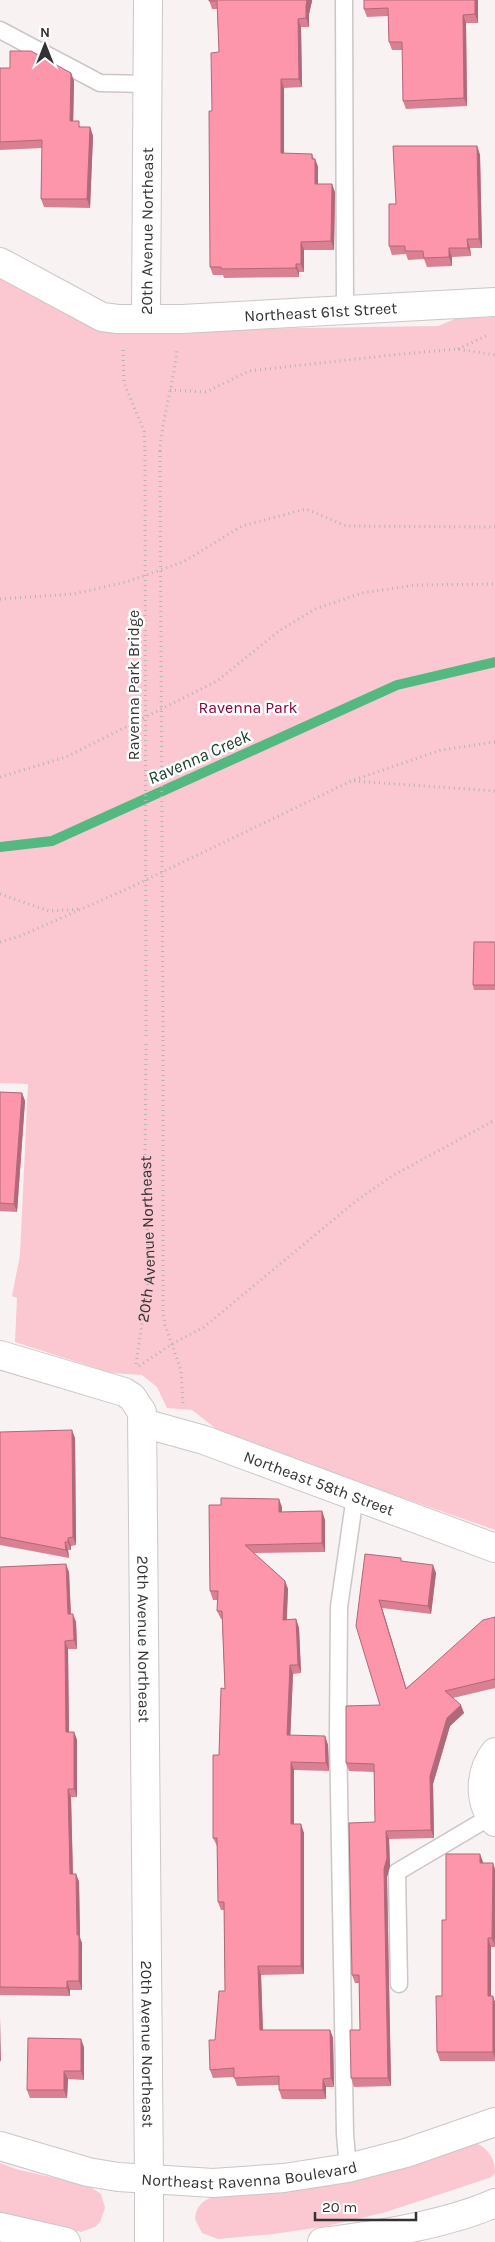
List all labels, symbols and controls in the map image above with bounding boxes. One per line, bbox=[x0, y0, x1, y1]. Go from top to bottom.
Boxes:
north arrow bbox=[20, 20, 70, 70]
text: N bbox=[40, 24, 50, 41]
street label: 20th Avenue Northeast bbox=[137, 147, 157, 315]
street label: Northeast 61st Street bbox=[244, 298, 398, 326]
street label: Ravenna Park Bridge bbox=[124, 610, 143, 760]
park label: Ravenna Park bbox=[198, 698, 298, 717]
water label: Ravenna Creek bbox=[144, 724, 254, 789]
street label: 20th Avenue Northeast bbox=[133, 1155, 159, 1324]
street label: Northeast 58th Street bbox=[241, 1447, 397, 1520]
street label: 20th Avenue Northeast bbox=[133, 1555, 154, 1723]
street label: 20th Avenue Northeast bbox=[137, 1960, 158, 2128]
street label: Northeast Ravenna Boulevard bbox=[141, 2157, 359, 2193]
scale bar bbox=[315, 2190, 416, 2222]
text: 20 m bbox=[322, 2198, 357, 2216]

